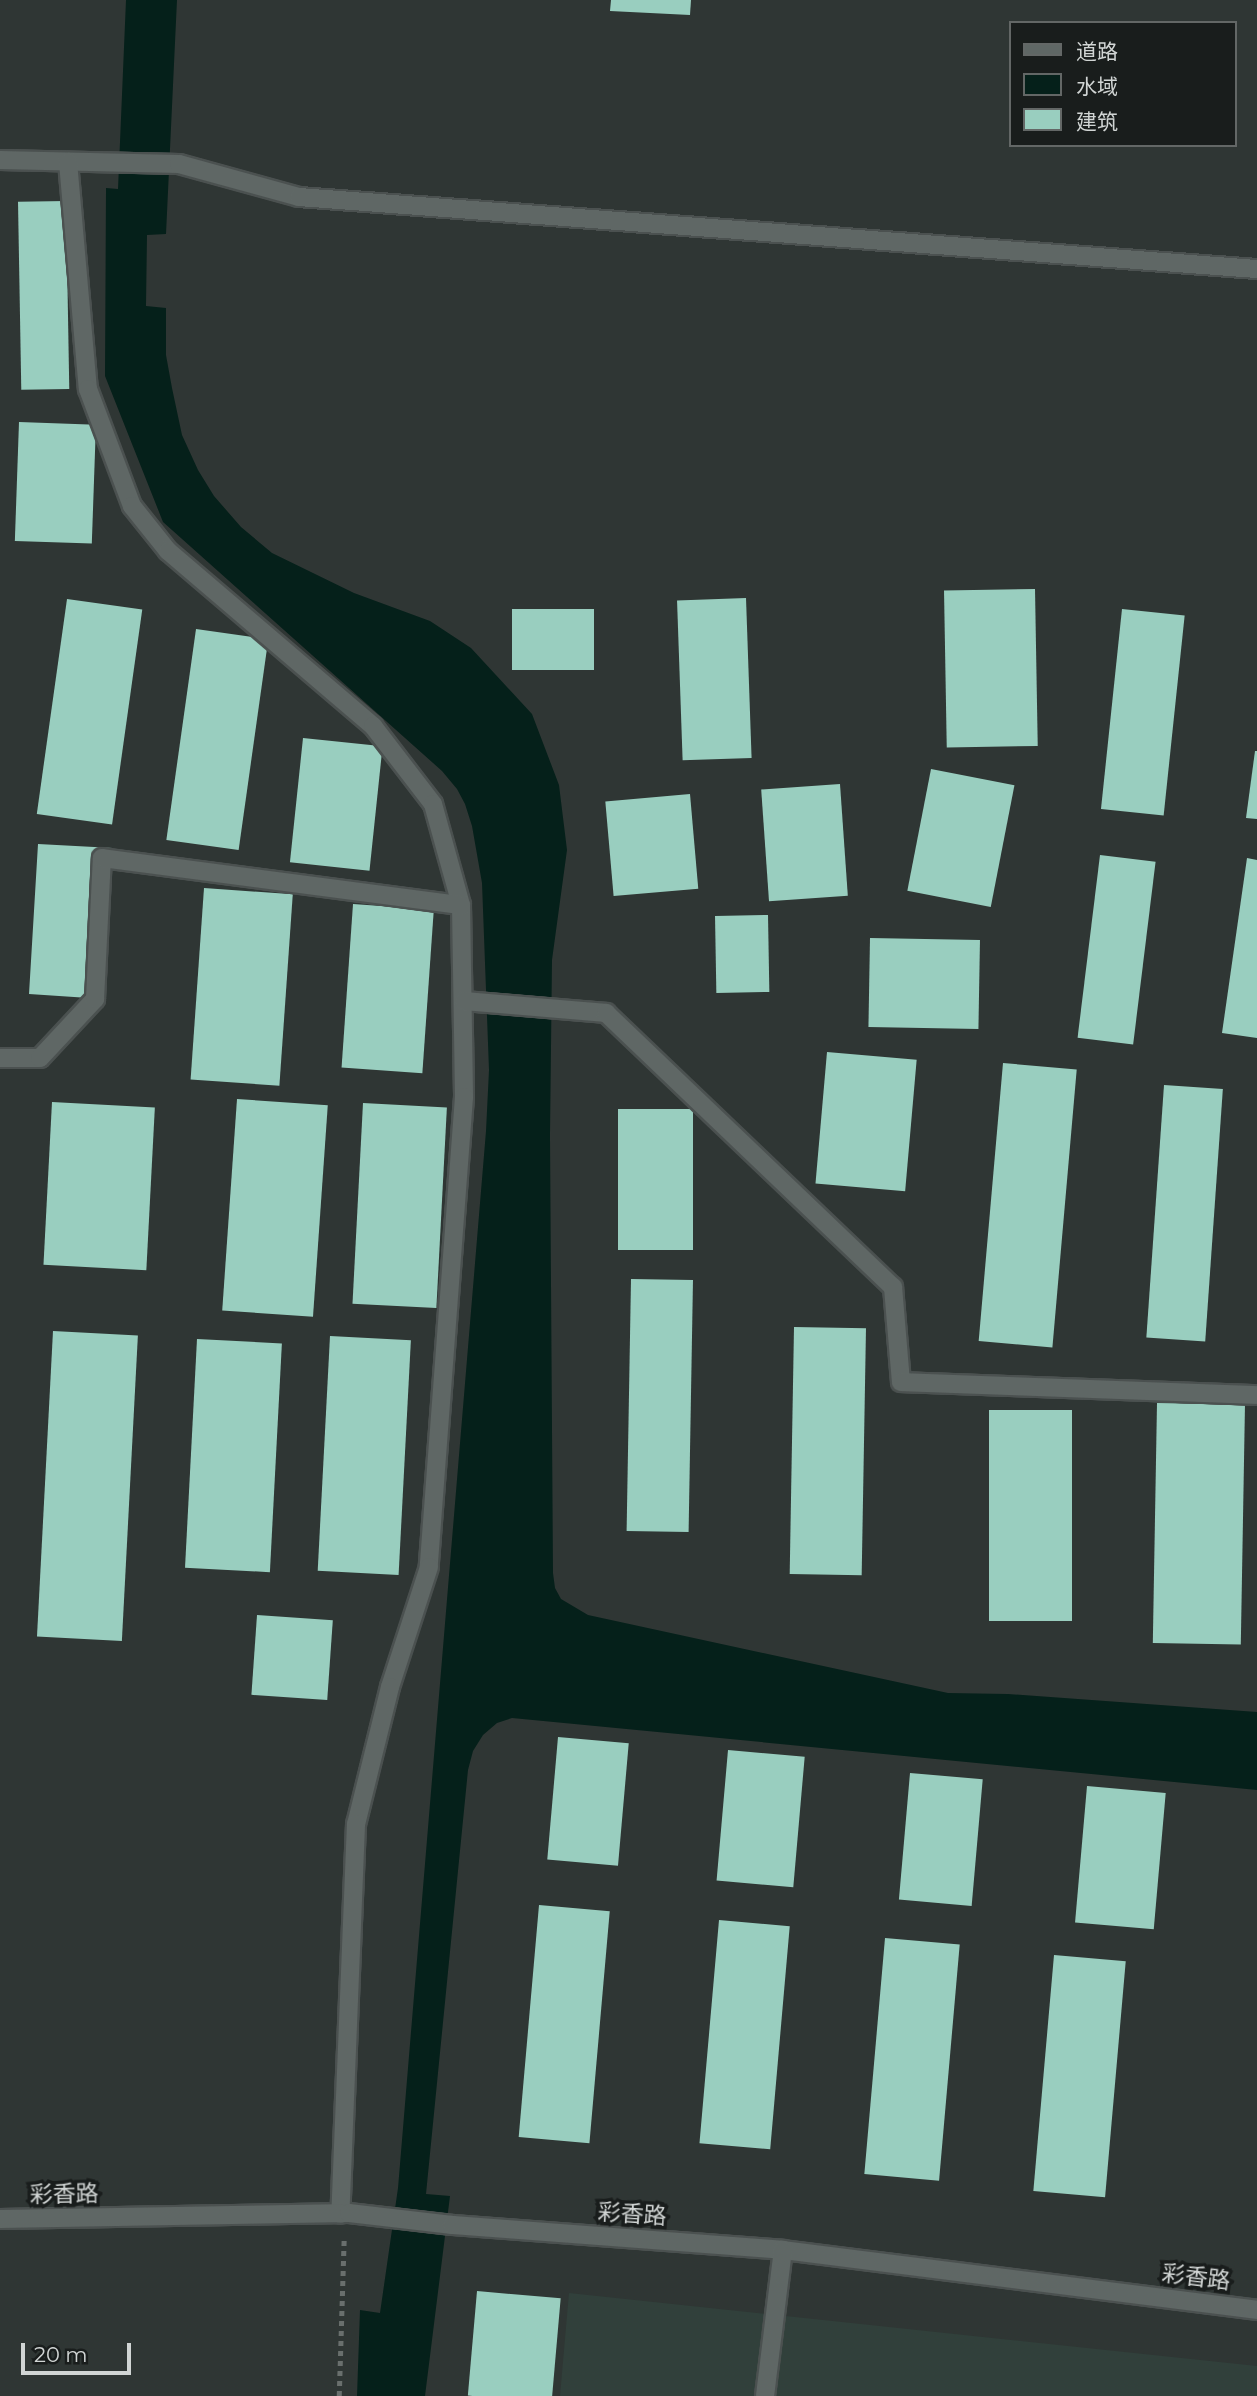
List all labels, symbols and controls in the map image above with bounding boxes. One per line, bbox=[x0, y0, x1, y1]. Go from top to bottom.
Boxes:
legend bbox=[1009, 21, 1236, 147]
text: 道路 bbox=[1076, 39, 1118, 64]
text: 水域 bbox=[1076, 74, 1118, 99]
text: 建筑 bbox=[1076, 109, 1118, 134]
street label: 彩香路 bbox=[29, 2180, 99, 2208]
street label: 彩香路 bbox=[597, 2198, 667, 2230]
street label: 彩香路 bbox=[1160, 2259, 1232, 2295]
scale bar bbox=[24, 2330, 135, 2374]
text: 20 m bbox=[34, 2342, 88, 2367]

